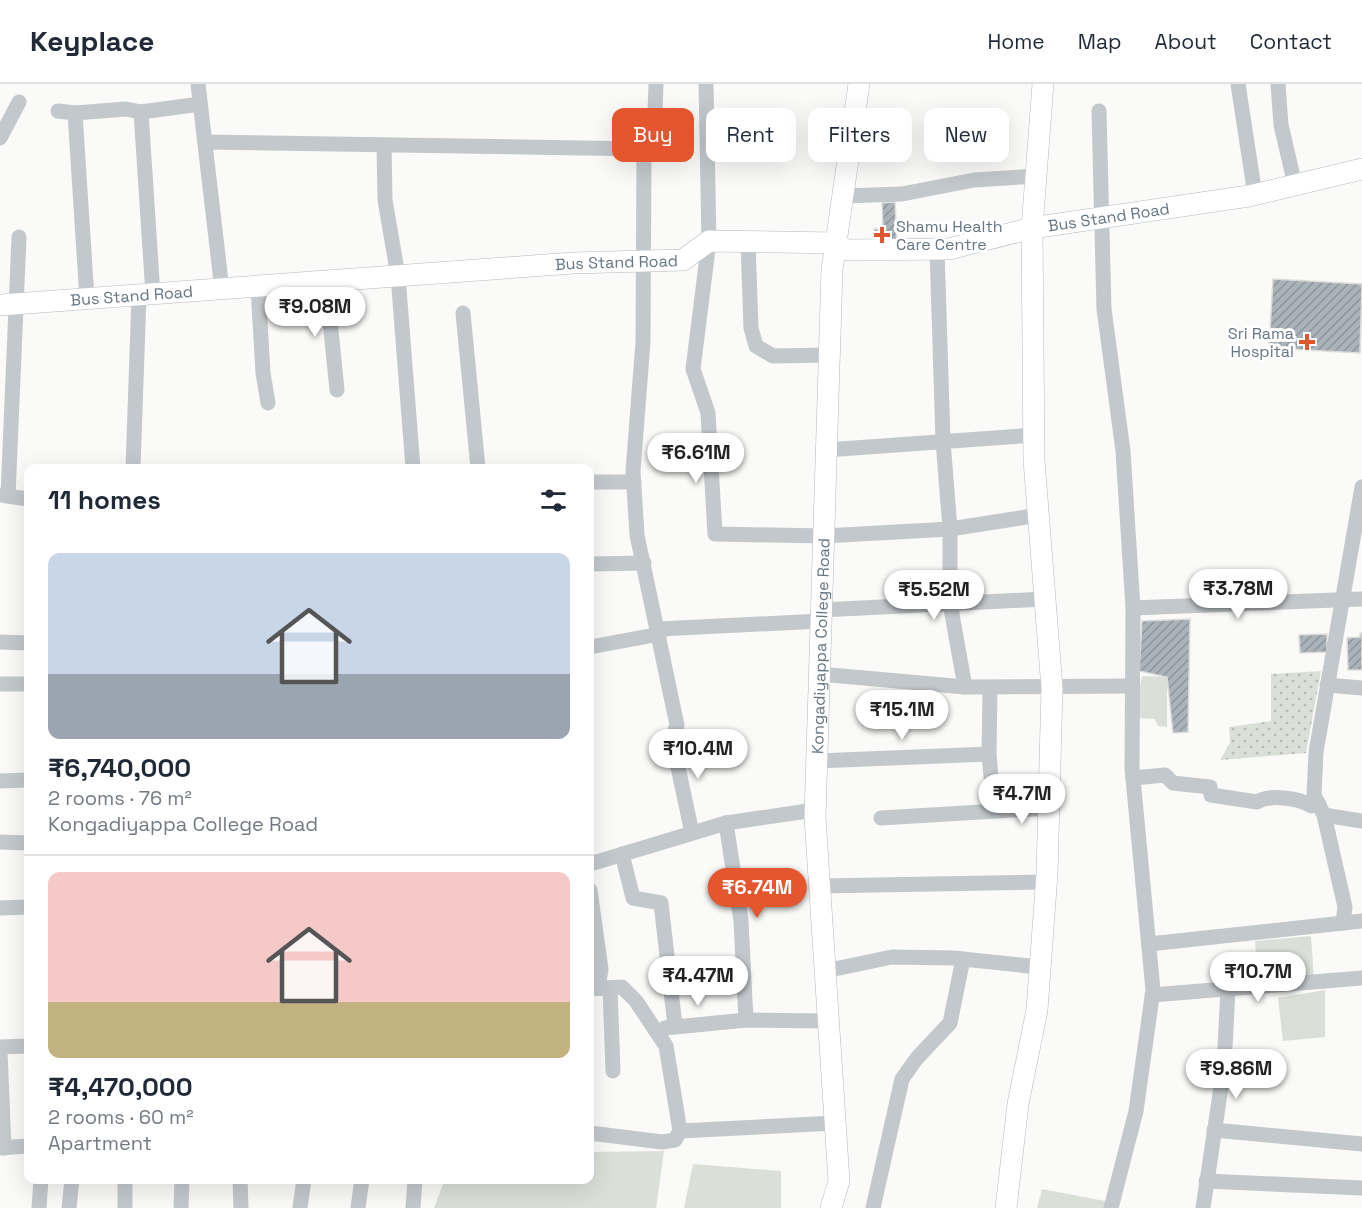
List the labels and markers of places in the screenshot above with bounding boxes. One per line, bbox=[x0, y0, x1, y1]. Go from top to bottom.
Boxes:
place label: Shamu Health Care Centre bbox=[896, 216, 1003, 255]
marker: Shamu Health Care Centre bbox=[873, 226, 891, 244]
pin: ₹9.08M bbox=[266, 287, 364, 338]
place label: Sri Rama Hospital bbox=[1228, 323, 1294, 362]
marker: Sri Rama Hospital bbox=[1298, 333, 1316, 351]
pin: ₹6.61M bbox=[647, 433, 745, 484]
pin: ₹3.78M bbox=[1189, 569, 1287, 620]
pin: ₹5.52M bbox=[885, 570, 983, 621]
pin: ₹15.1M bbox=[853, 690, 951, 741]
pin: ₹10.4M bbox=[649, 729, 747, 780]
pin: ₹4.7M bbox=[980, 774, 1064, 825]
pin: ₹6.74M bbox=[708, 868, 806, 919]
pin: ₹10.7M bbox=[1209, 952, 1307, 1003]
pin: ₹4.47M bbox=[649, 956, 747, 1007]
pin: ₹9.86M bbox=[1187, 1049, 1285, 1100]

